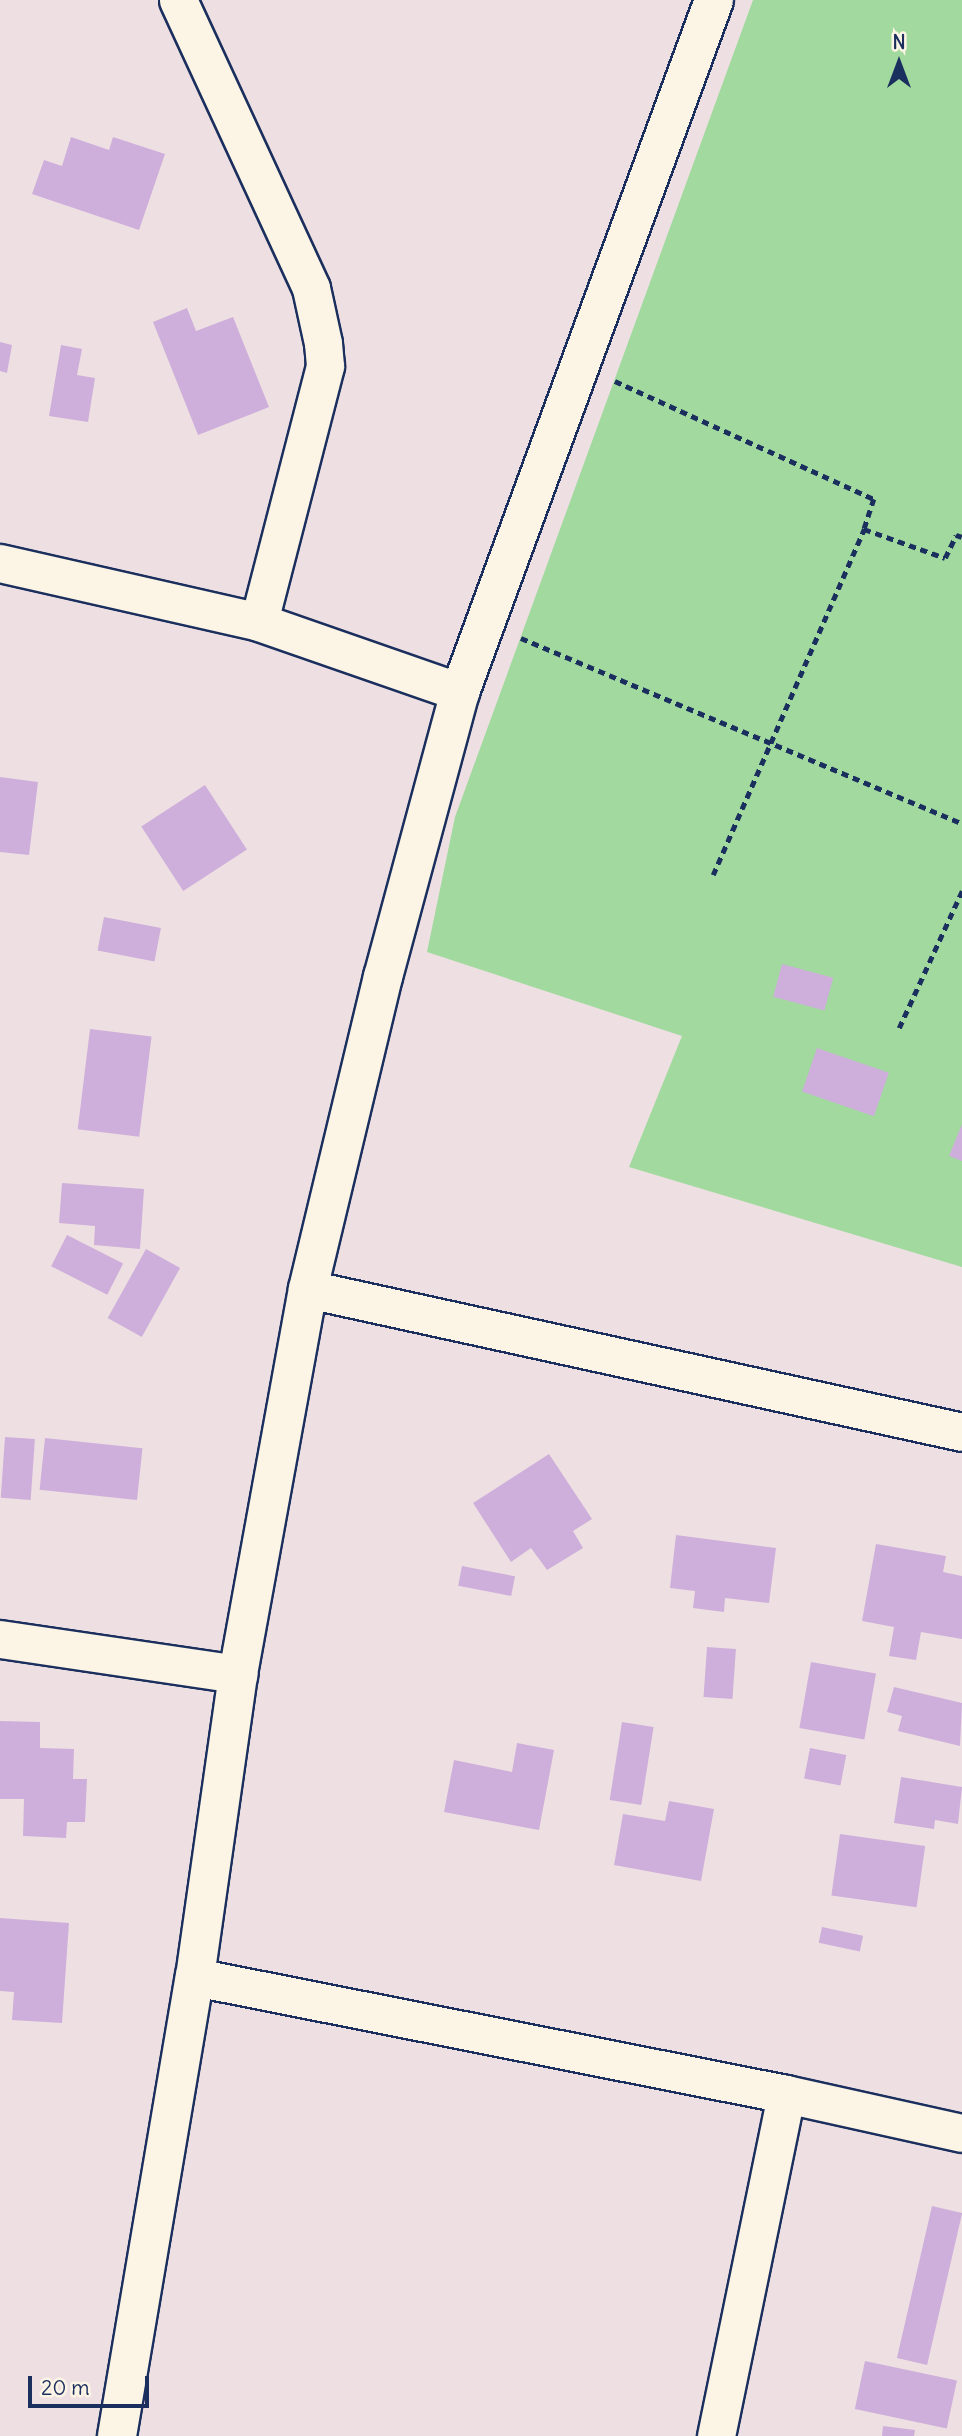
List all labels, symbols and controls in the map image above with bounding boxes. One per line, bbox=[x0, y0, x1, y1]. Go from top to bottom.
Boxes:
north arrow bbox=[864, 28, 934, 98]
text: N bbox=[892, 30, 906, 54]
scale bar bbox=[32, 2362, 152, 2406]
text: 20 m bbox=[41, 2374, 90, 2401]

